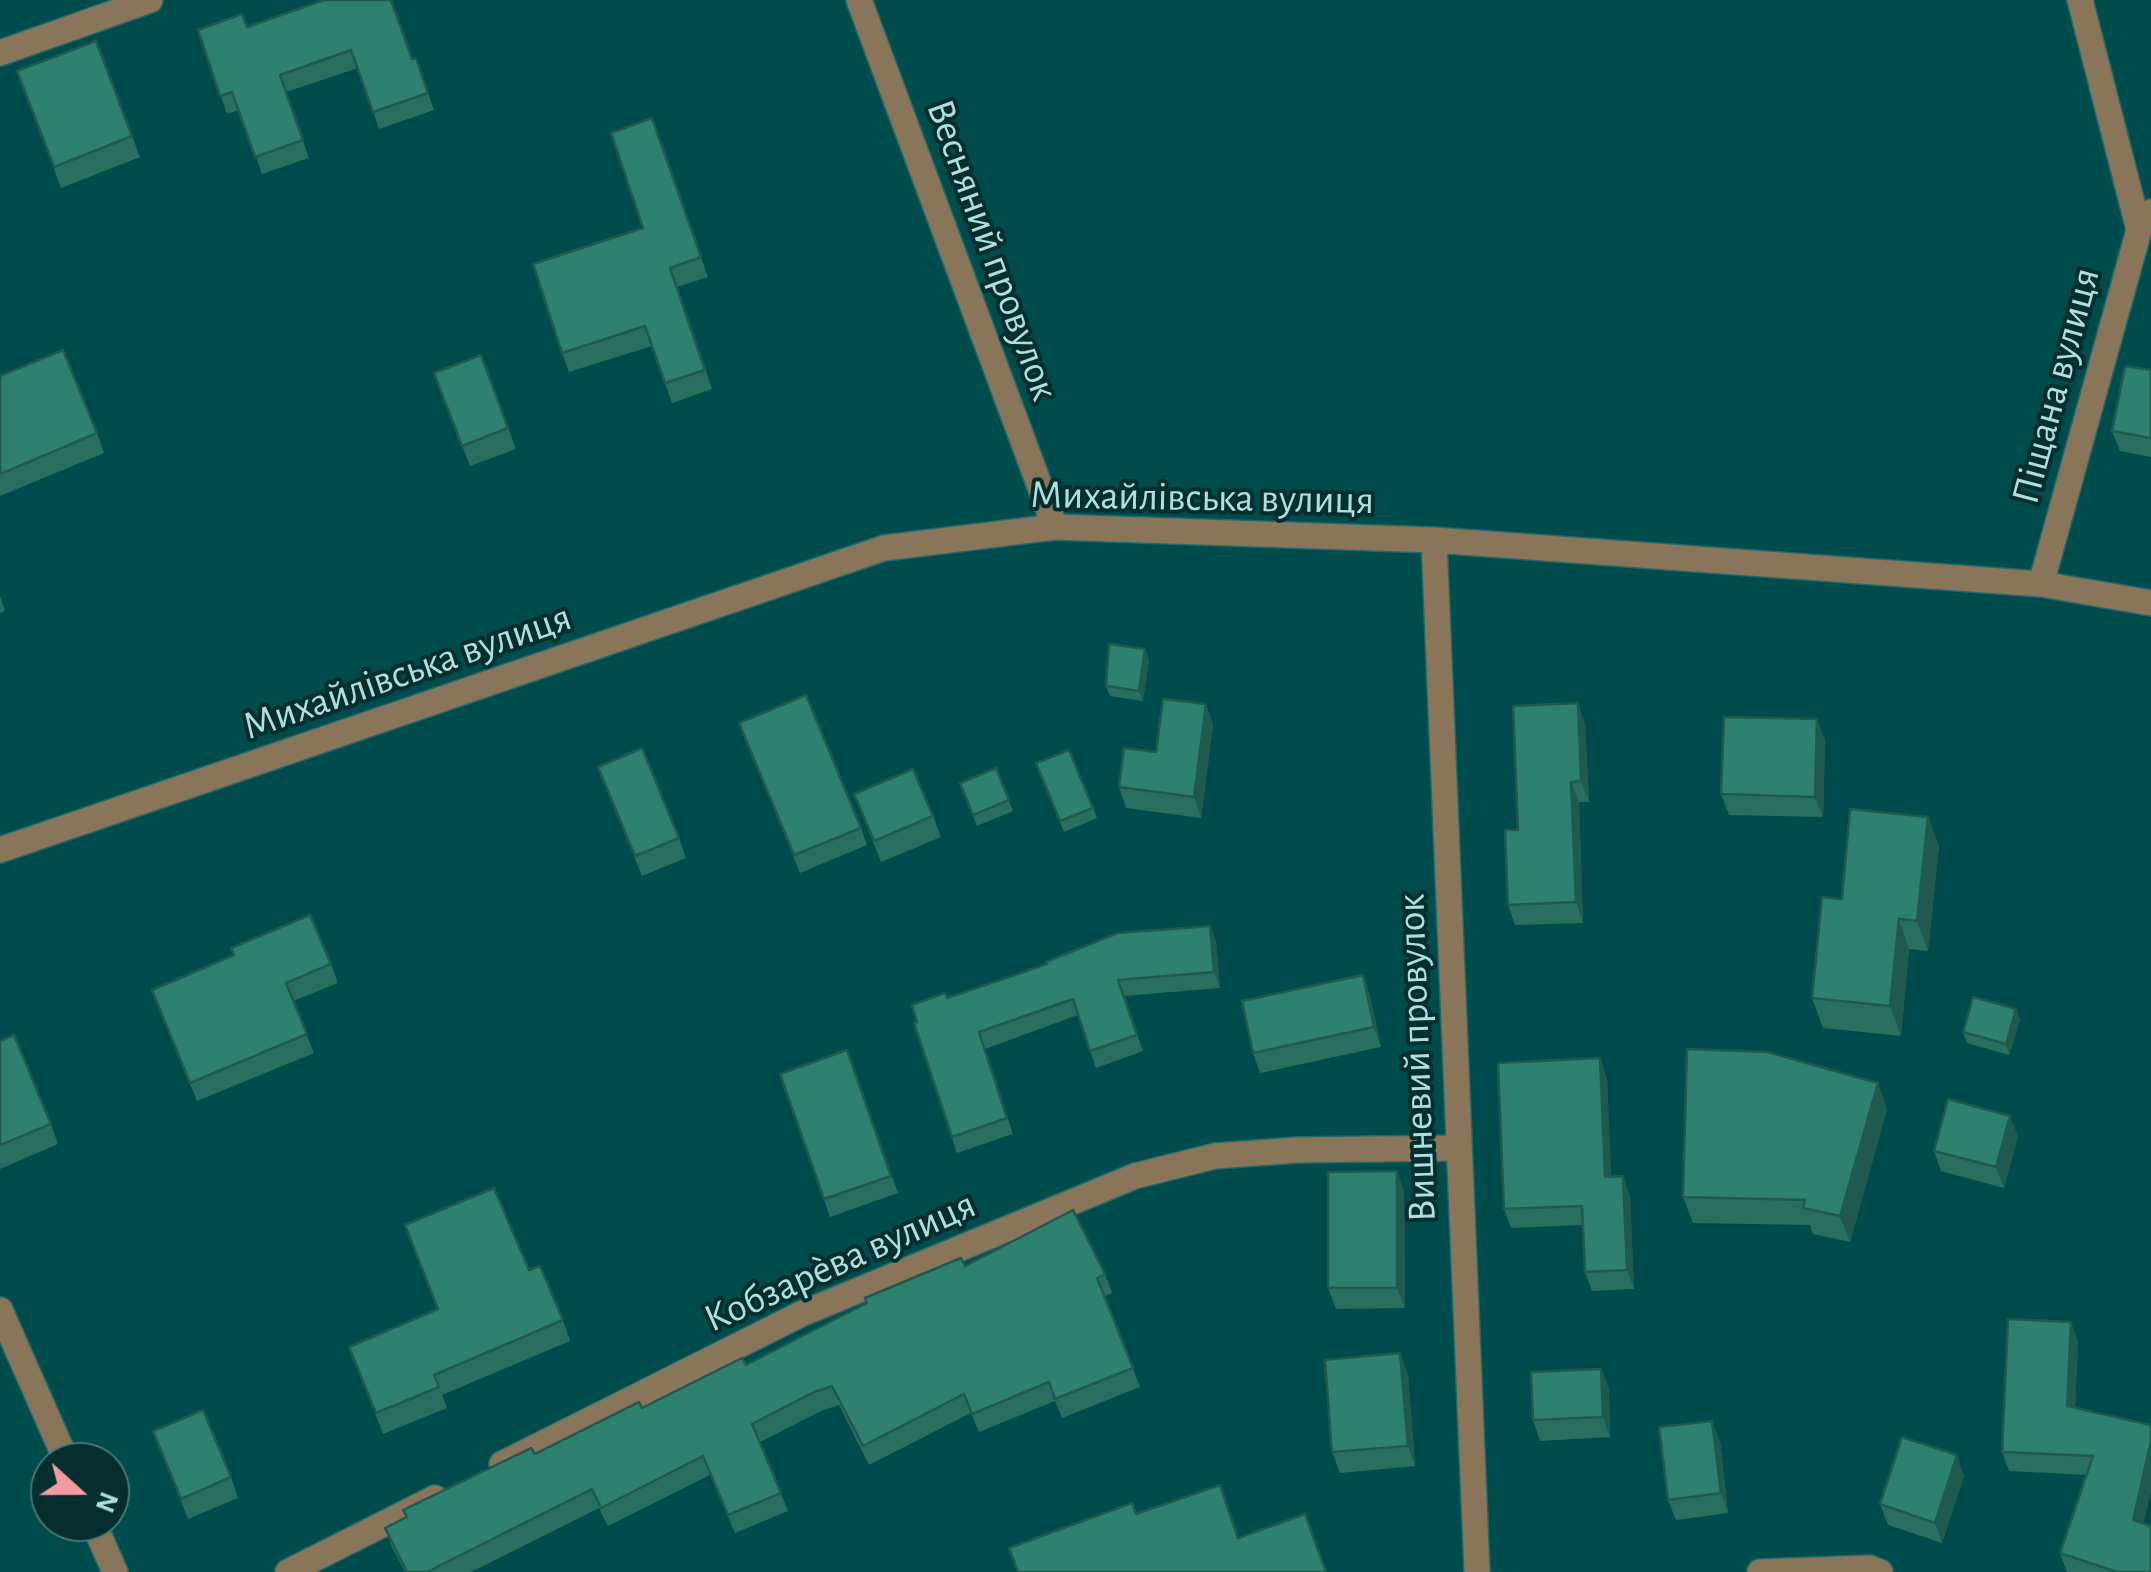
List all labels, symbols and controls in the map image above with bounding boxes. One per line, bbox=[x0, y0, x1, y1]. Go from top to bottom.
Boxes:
street label: Весняний провулок bbox=[915, 93, 1069, 407]
street label: Піщана вулиця bbox=[2001, 263, 2111, 509]
street label: Михайлівська вулиця bbox=[1029, 471, 1375, 525]
street label: Михайлівська вулиця bbox=[236, 593, 578, 751]
street label: Вишневий провулок bbox=[1387, 893, 1447, 1223]
street label: Кобзарèва вулиця bbox=[697, 1181, 983, 1343]
north arrow bbox=[30, 1442, 130, 1542]
text: N bbox=[90, 1488, 123, 1516]

